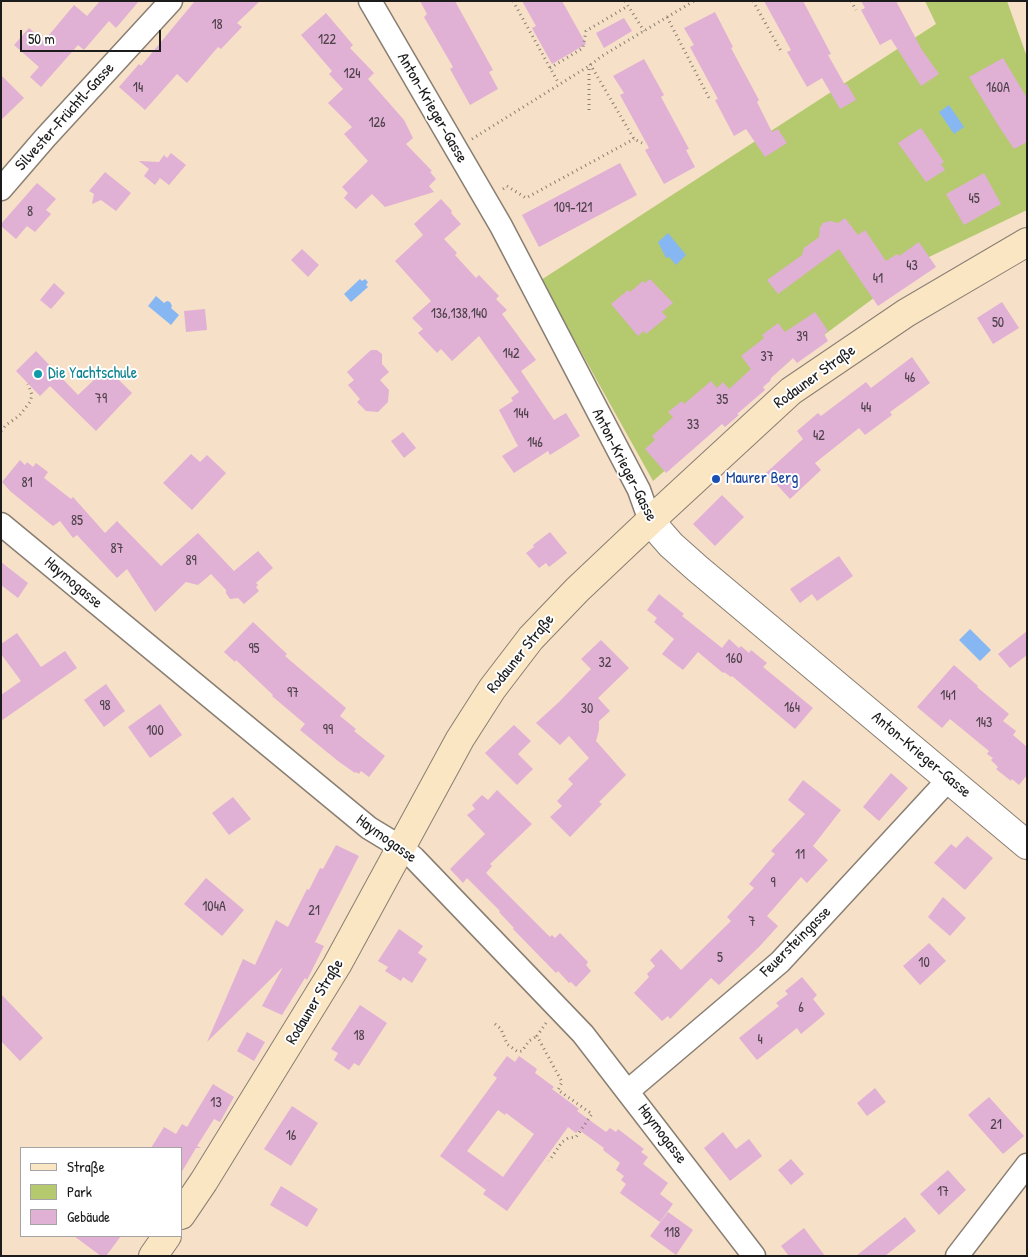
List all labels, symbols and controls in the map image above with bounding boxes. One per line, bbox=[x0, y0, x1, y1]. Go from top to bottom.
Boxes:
house number: 18 bbox=[211, 17, 223, 33]
scale bar bbox=[22, 20, 164, 52]
text: 50 m bbox=[28, 28, 55, 49]
house number: 122 bbox=[318, 32, 336, 48]
street label: Anton-Krieger-Gasse bbox=[393, 50, 471, 166]
street label: Silvester-Früchtl-Gasse bbox=[11, 59, 119, 175]
house number: 124 bbox=[344, 66, 360, 82]
house number: 14 bbox=[133, 80, 143, 96]
house number: 160A bbox=[986, 80, 1010, 96]
house number: 126 bbox=[368, 115, 386, 131]
house number: 45 bbox=[968, 191, 980, 207]
house number: 109-121 bbox=[554, 200, 592, 216]
house number: 8 bbox=[27, 204, 33, 220]
house number: 43 bbox=[906, 258, 918, 274]
house number: 41 bbox=[873, 271, 883, 287]
house number: 136,138,140 bbox=[431, 306, 487, 322]
house number: 50 bbox=[992, 315, 1004, 331]
house number: 39 bbox=[796, 329, 808, 345]
street label: Rodauner Straße bbox=[770, 341, 860, 413]
house number: 142 bbox=[503, 346, 519, 362]
house number: 37 bbox=[760, 349, 774, 365]
place label: Die Yachtschule bbox=[48, 364, 137, 384]
marker: Die Yachtschule bbox=[32, 368, 44, 380]
house number: 46 bbox=[905, 370, 915, 386]
house number: 79 bbox=[95, 391, 107, 407]
house number: 35 bbox=[716, 392, 728, 408]
house number: 44 bbox=[861, 400, 871, 416]
street label: Anton-Krieger-Gasse bbox=[587, 405, 661, 525]
house number: 144 bbox=[513, 406, 529, 422]
house number: 33 bbox=[687, 417, 699, 433]
house number: 42 bbox=[813, 428, 825, 444]
house number: 146 bbox=[527, 435, 543, 451]
place label: Maurer Berg bbox=[726, 469, 798, 489]
marker: Maurer Berg bbox=[710, 473, 722, 485]
house number: 81 bbox=[21, 475, 33, 491]
house number: 85 bbox=[71, 513, 83, 529]
house number: 87 bbox=[111, 541, 123, 557]
street label: Haymogasse bbox=[40, 553, 106, 613]
house number: 89 bbox=[185, 553, 197, 569]
street label: Rodauner Straße bbox=[483, 611, 559, 697]
house number: 95 bbox=[248, 641, 260, 657]
house number: 160 bbox=[726, 651, 742, 667]
house number: 32 bbox=[599, 655, 611, 671]
house number: 97 bbox=[287, 685, 299, 701]
house number: 141 bbox=[940, 688, 956, 704]
house number: 98 bbox=[99, 698, 111, 714]
house number: 164 bbox=[784, 700, 800, 716]
house number: 30 bbox=[581, 701, 593, 717]
street label: Anton-Krieger-Gasse bbox=[867, 708, 975, 802]
house number: 143 bbox=[976, 715, 992, 731]
house number: 99 bbox=[323, 722, 333, 738]
house number: 100 bbox=[146, 723, 164, 739]
street label: Haymogasse bbox=[352, 811, 420, 867]
house number: 11 bbox=[795, 847, 805, 863]
house number: 9 bbox=[770, 875, 776, 891]
house number: 104A bbox=[202, 899, 226, 915]
house number: 21 bbox=[308, 903, 320, 919]
street label: Feuersteingasse bbox=[757, 903, 835, 981]
house number: 7 bbox=[749, 914, 755, 930]
house number: 5 bbox=[717, 950, 723, 966]
house number: 10 bbox=[918, 955, 930, 971]
street label: Rodauner Straße bbox=[282, 956, 348, 1048]
house number: 6 bbox=[798, 1000, 804, 1016]
house number: 18 bbox=[353, 1028, 365, 1044]
house number: 4 bbox=[757, 1032, 763, 1048]
house number: 13 bbox=[210, 1095, 222, 1111]
street label: Haymogasse bbox=[633, 1100, 691, 1168]
house number: 21 bbox=[990, 1117, 1002, 1133]
house number: 16 bbox=[286, 1128, 296, 1144]
legend bbox=[20, 1147, 182, 1237]
text: Straße bbox=[67, 1156, 105, 1177]
text: Park bbox=[67, 1181, 92, 1202]
house number: 17 bbox=[937, 1184, 949, 1200]
text: Gebäude bbox=[67, 1206, 110, 1227]
house number: 118 bbox=[664, 1225, 680, 1241]

